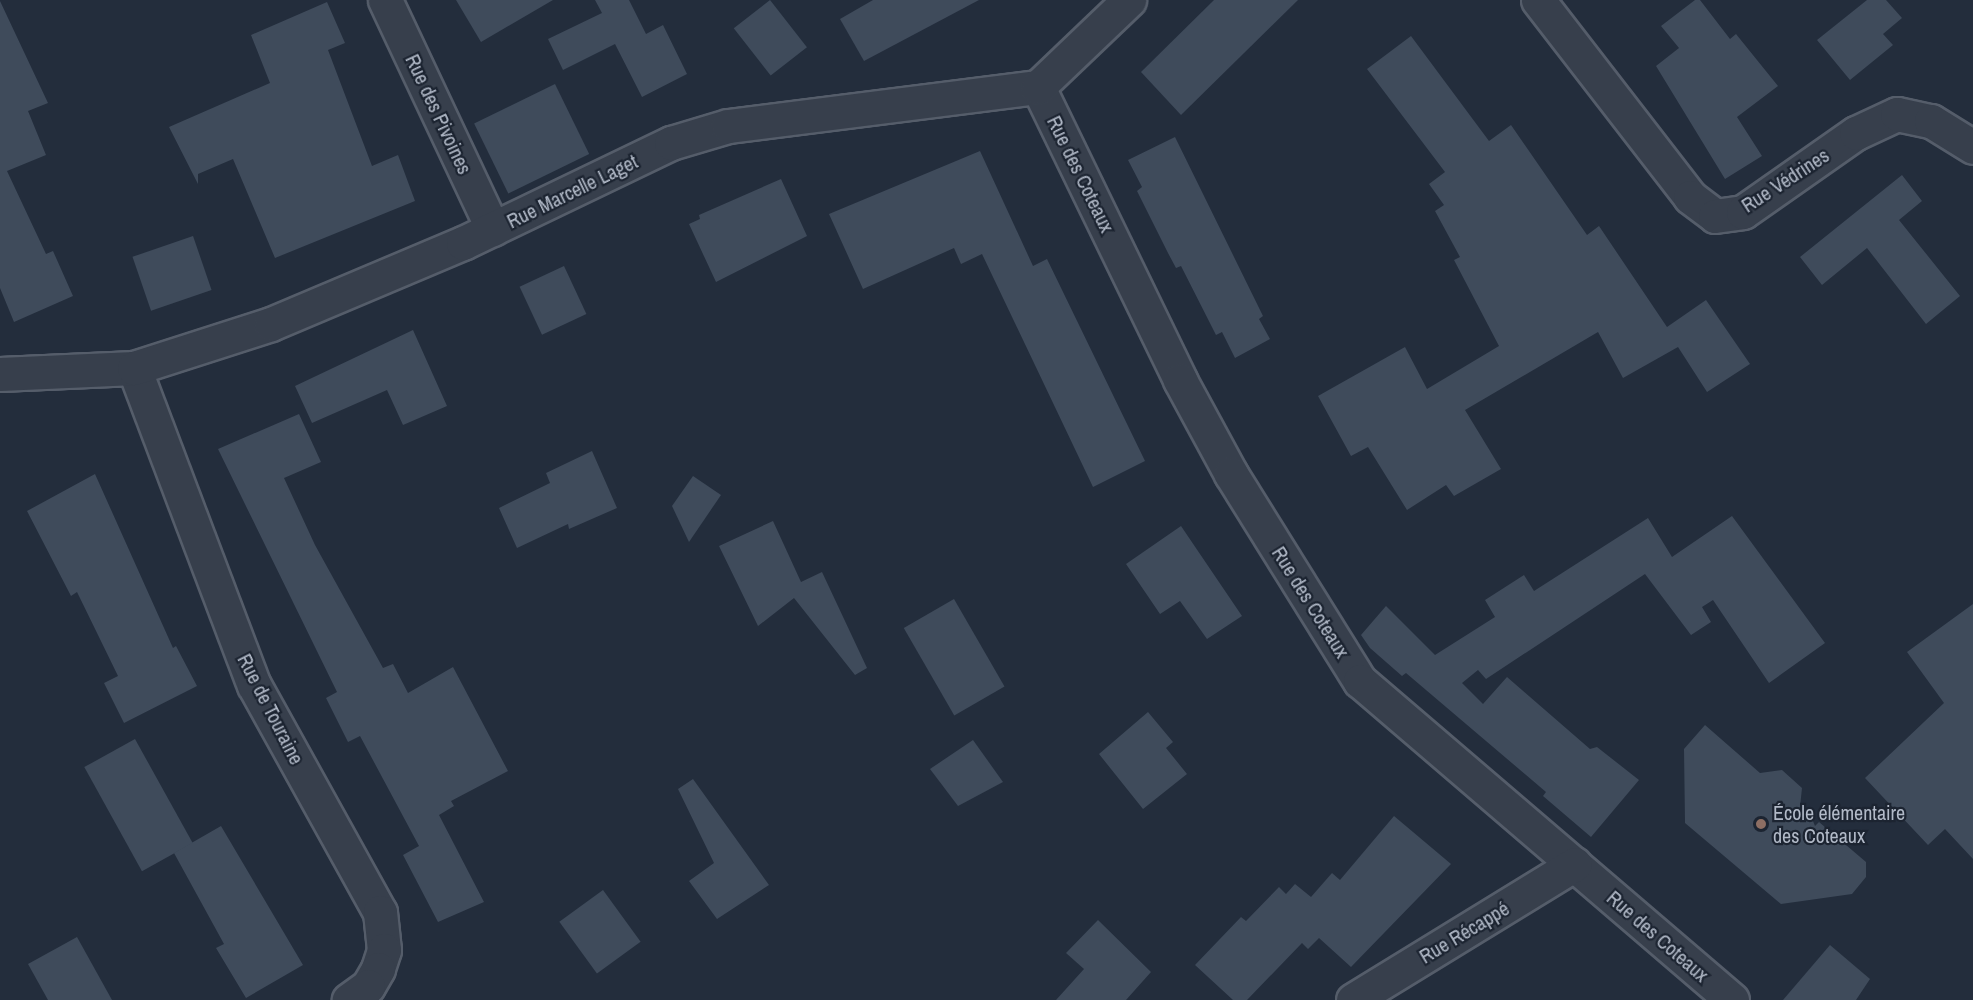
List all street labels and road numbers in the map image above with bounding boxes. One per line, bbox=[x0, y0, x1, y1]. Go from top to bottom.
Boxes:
street label: Rue des Pivoines bbox=[401, 50, 477, 178]
street label: Rue des Coteaux bbox=[1042, 112, 1120, 236]
street label: Rue Védrines bbox=[1737, 143, 1833, 217]
street label: Rue Marcelle Laget bbox=[503, 149, 641, 233]
street label: Rue des Coteaux bbox=[1267, 542, 1355, 662]
street label: Rue de Touraine bbox=[233, 650, 309, 768]
street label: Rue des Coteaux bbox=[1602, 885, 1714, 987]
street label: Rue Récappé bbox=[1415, 896, 1513, 968]

